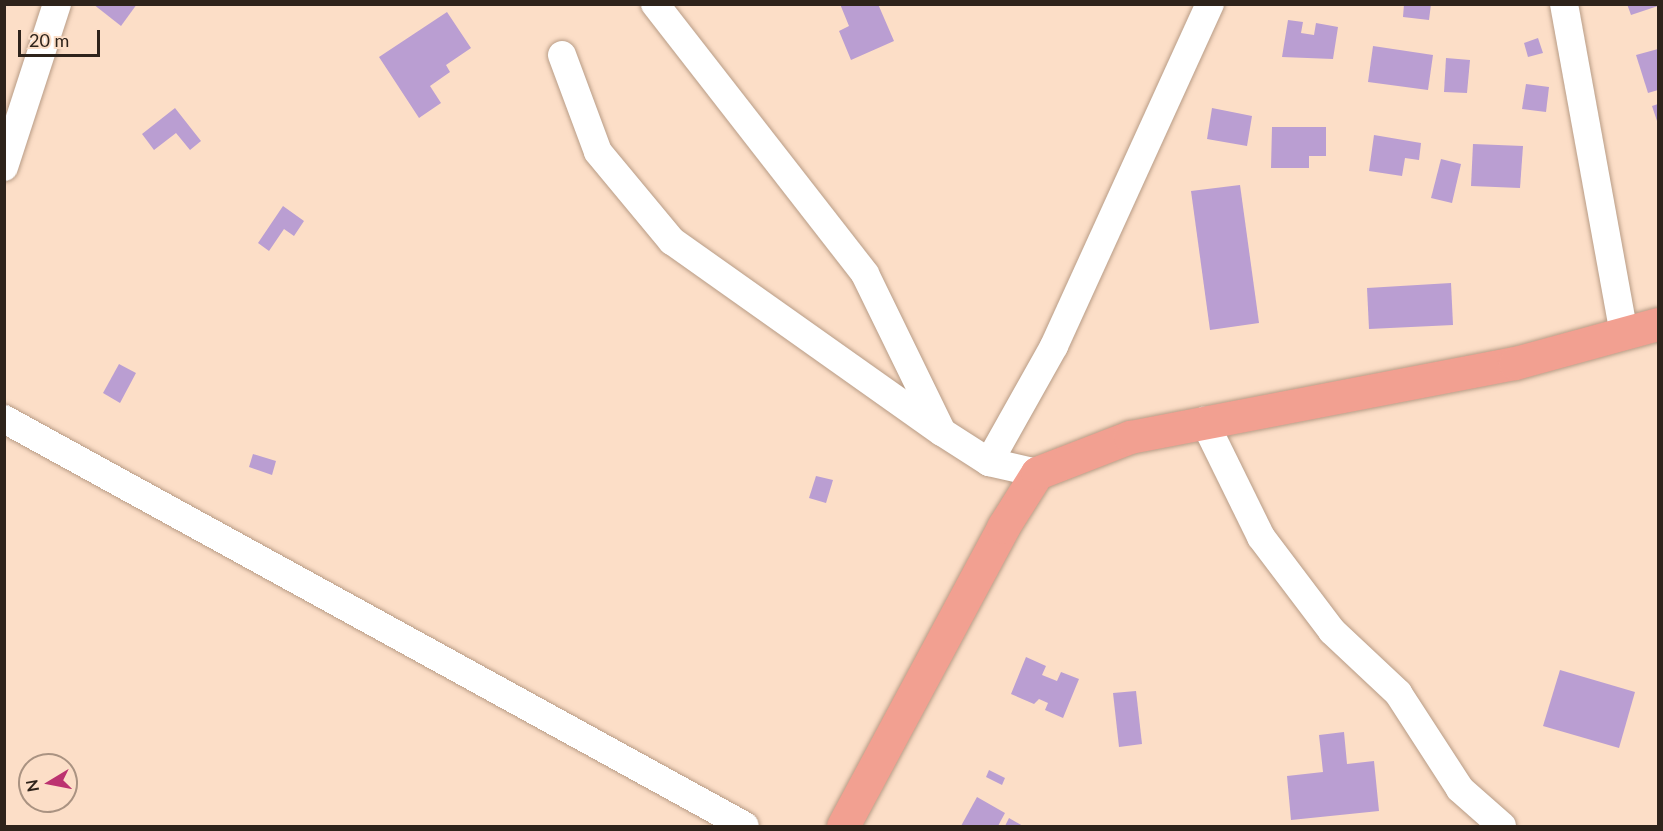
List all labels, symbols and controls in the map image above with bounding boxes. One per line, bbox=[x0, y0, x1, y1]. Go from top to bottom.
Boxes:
scale bar bbox=[21, 18, 104, 56]
text: 20 m bbox=[29, 29, 69, 51]
north arrow bbox=[18, 753, 78, 813]
text: N bbox=[21, 778, 42, 794]

